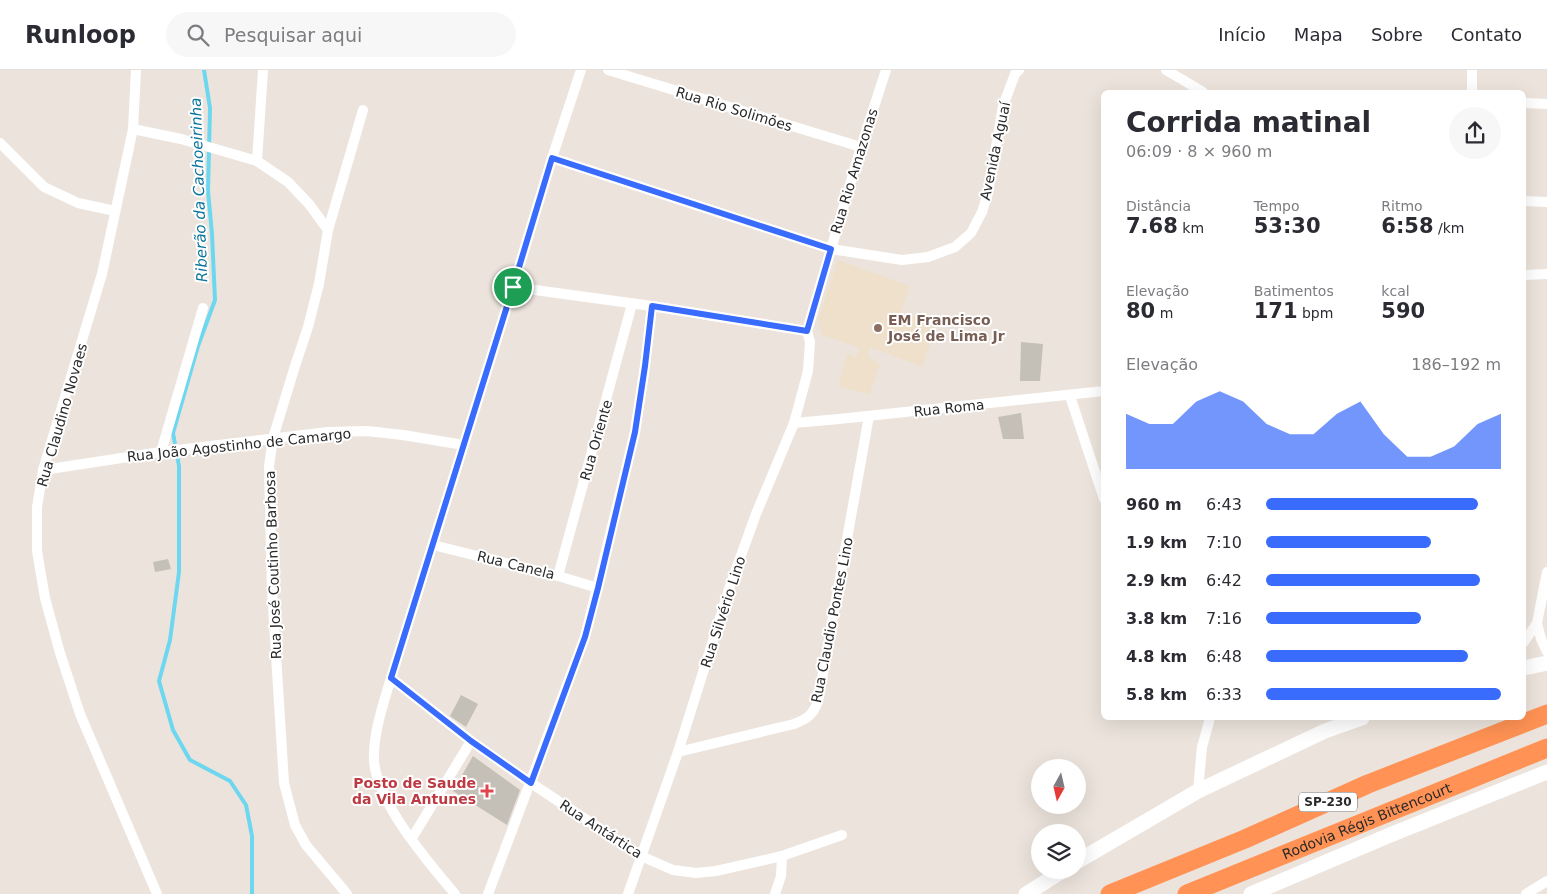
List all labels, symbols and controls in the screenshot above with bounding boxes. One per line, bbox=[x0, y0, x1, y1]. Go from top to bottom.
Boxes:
search box bbox=[166, 12, 516, 57]
text: Runloop bbox=[25, 21, 136, 49]
icon: search bbox=[184, 21, 212, 49]
text: Pesquisar aqui bbox=[224, 24, 362, 46]
text: Início bbox=[1218, 24, 1266, 45]
text: Mapa bbox=[1294, 24, 1343, 45]
text: Sobre bbox=[1371, 24, 1423, 45]
text: Contato bbox=[1451, 24, 1522, 45]
street label: Rua Rio Solimões bbox=[674, 84, 794, 134]
water label: Riberão da Cachoeirinha bbox=[187, 97, 211, 283]
street label: Avenida Aguaí bbox=[977, 99, 1013, 202]
street label: Rua Rio Amazonas bbox=[827, 106, 881, 236]
text: Corrida matinal bbox=[1126, 106, 1371, 139]
button: share bbox=[1449, 107, 1501, 159]
text: 06:09 · 8 × 960 m bbox=[1126, 142, 1272, 161]
text: Distância bbox=[1126, 198, 1191, 214]
text: Tempo bbox=[1254, 198, 1300, 214]
text: Ritmo bbox=[1381, 198, 1423, 214]
text: 7.68 bbox=[1126, 214, 1178, 238]
text: 53:30 bbox=[1254, 214, 1321, 238]
text: 6:58 bbox=[1381, 214, 1434, 238]
text: km bbox=[1178, 220, 1204, 236]
text: /km bbox=[1434, 220, 1464, 236]
pin bbox=[492, 266, 534, 308]
icon: arrive bbox=[499, 273, 527, 301]
text: Elevação bbox=[1126, 283, 1189, 299]
text: Batimentos bbox=[1254, 283, 1334, 299]
text: kcal bbox=[1381, 283, 1410, 299]
text: 80 bbox=[1126, 299, 1155, 323]
text: 171 bbox=[1254, 299, 1298, 323]
text: 590 bbox=[1381, 299, 1425, 323]
text: m bbox=[1155, 305, 1173, 321]
text: bpm bbox=[1298, 305, 1333, 321]
place label: EM Francisco José de Lima Jr bbox=[887, 312, 1005, 344]
marker: EM Francisco José de Lima Jr bbox=[872, 322, 884, 334]
street label: Rua Claudino Novaes bbox=[34, 341, 90, 489]
text: Elevação bbox=[1126, 355, 1198, 374]
text: 186–192 m bbox=[1411, 355, 1501, 374]
street label: Rua Roma bbox=[913, 396, 985, 420]
street label: Rua Oriente bbox=[577, 398, 615, 482]
street label: Rua João Agostinho de Camargo bbox=[126, 425, 352, 465]
street label: Rua José Coutinho Barbosa bbox=[262, 470, 284, 660]
text: 960 m bbox=[1126, 495, 1182, 514]
text: 6:43 bbox=[1206, 495, 1242, 514]
text: 1.9 km bbox=[1126, 533, 1187, 552]
text: 7:10 bbox=[1206, 533, 1242, 552]
street label: Rua Claudio Pontes Lino bbox=[808, 536, 856, 704]
street label: Rua Canela bbox=[476, 548, 556, 582]
street label: Rua Silvério Lino bbox=[697, 554, 749, 670]
text: 2.9 km bbox=[1126, 571, 1187, 590]
text: 6:42 bbox=[1206, 571, 1242, 590]
text: 3.8 km bbox=[1126, 609, 1187, 628]
text: 7:16 bbox=[1206, 609, 1242, 628]
text: 4.8 km bbox=[1126, 647, 1187, 666]
text: 6:48 bbox=[1206, 647, 1242, 666]
text: 5.8 km bbox=[1126, 685, 1187, 704]
text: 6:33 bbox=[1206, 685, 1242, 704]
north arrow bbox=[1031, 759, 1086, 814]
map controls bbox=[1031, 759, 1086, 879]
place label: Posto de Saude da Vila Antunes bbox=[352, 775, 476, 807]
street label: Rodovia Régis Bittencourt bbox=[1280, 779, 1454, 863]
marker: Posto de Saude da Vila Antunes bbox=[480, 784, 494, 798]
road number: SP-230 bbox=[1299, 792, 1357, 812]
street label: Rua Antártica bbox=[557, 796, 645, 862]
button: layers bbox=[1031, 824, 1086, 879]

